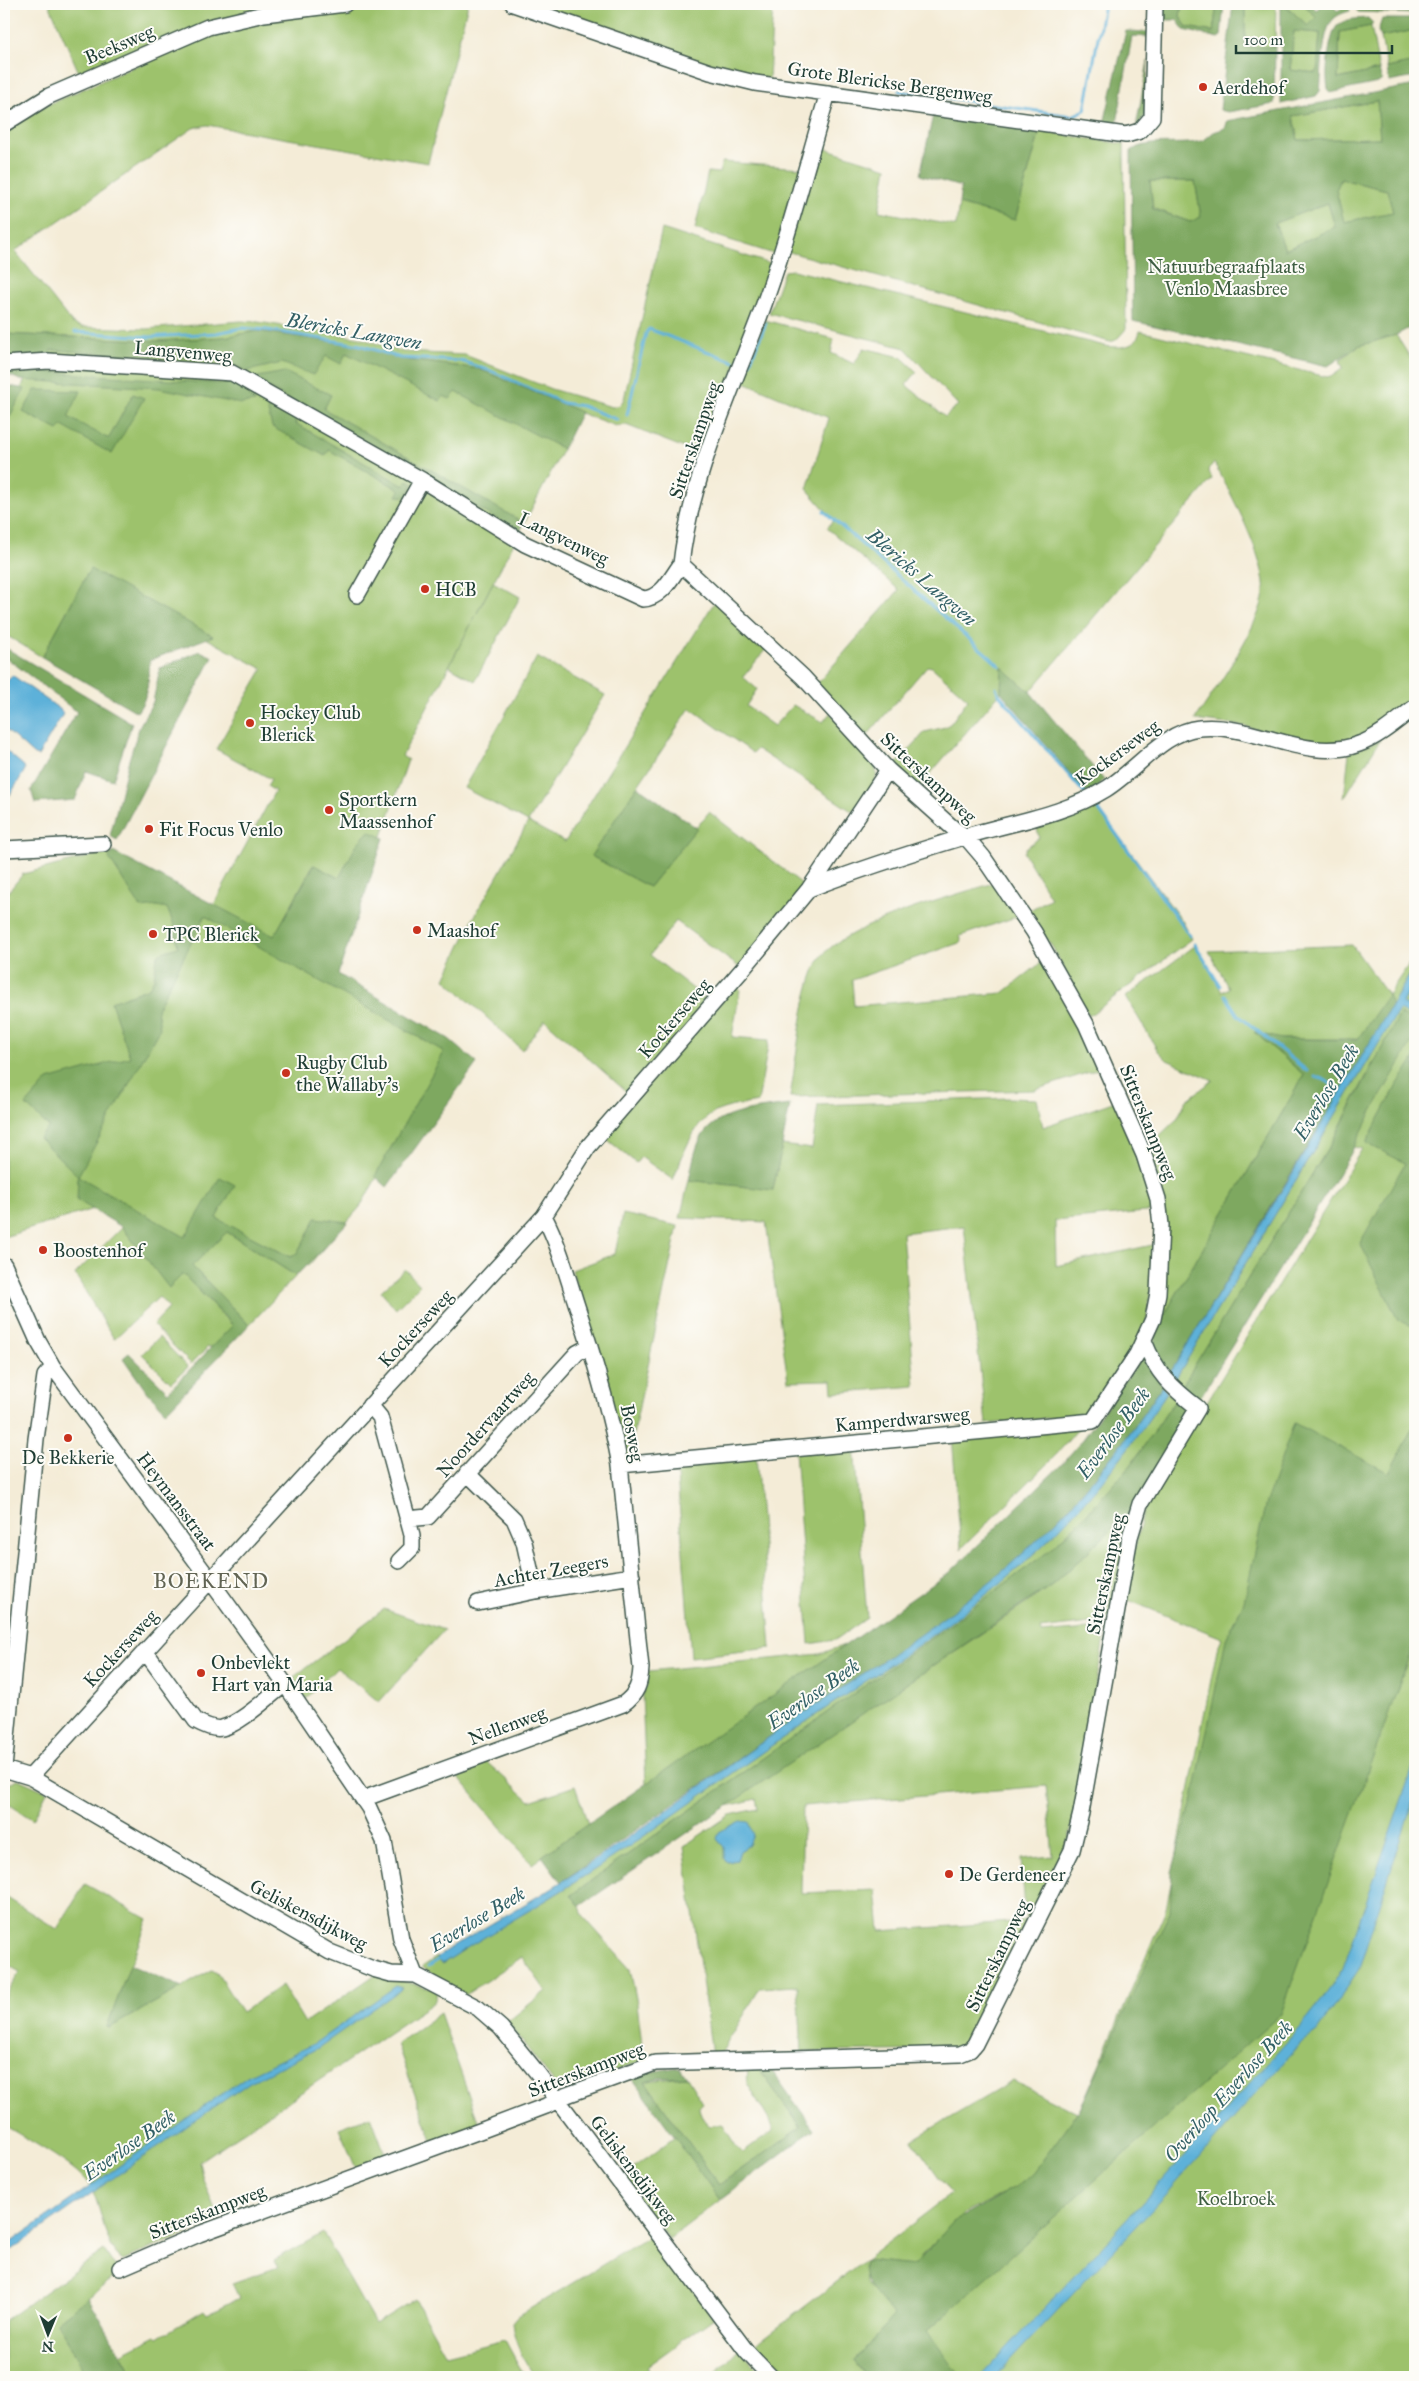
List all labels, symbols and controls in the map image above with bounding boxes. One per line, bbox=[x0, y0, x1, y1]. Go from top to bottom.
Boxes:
street label: Beeksweg bbox=[81, 20, 158, 70]
scale bar bbox=[1236, 22, 1393, 54]
text: 100 m bbox=[1244, 31, 1284, 49]
street label: Grote Blerickse Bergenweg bbox=[786, 57, 994, 109]
place label: Aerdehof bbox=[1212, 76, 1287, 99]
marker: Aerdehof bbox=[1197, 81, 1209, 93]
park label: Natuurbegraafplaats Venlo Maasbree bbox=[1147, 255, 1305, 300]
water label: Blericks Langven bbox=[283, 307, 424, 355]
street label: Langvenweg bbox=[133, 336, 233, 368]
street label: Sitterskampweg bbox=[664, 378, 726, 502]
street label: Langvenweg bbox=[514, 507, 613, 571]
water label: Blericks Langven bbox=[862, 522, 982, 631]
place label: HCB bbox=[435, 578, 477, 601]
marker: HCB bbox=[419, 583, 431, 595]
place label: Hockey Club Blerick bbox=[260, 701, 361, 746]
street label: Kockerseweg bbox=[1071, 714, 1165, 791]
marker: Hockey Club Blerick bbox=[244, 717, 256, 729]
street label: Sitterskampweg bbox=[875, 727, 981, 828]
place label: Sportkern Maassenhof bbox=[339, 788, 436, 833]
marker: Sportkern Maassenhof bbox=[323, 804, 335, 816]
place label: Fit Focus Venlo bbox=[159, 818, 283, 841]
marker: Fit Focus Venlo bbox=[143, 823, 155, 835]
place label: Maashof bbox=[427, 919, 499, 942]
place label: TPC Blerick bbox=[163, 923, 259, 946]
marker: Maashof bbox=[411, 924, 423, 936]
marker: TPC Blerick bbox=[147, 928, 159, 940]
street label: Kockerseweg bbox=[633, 973, 716, 1064]
water label: Everlose Beek bbox=[1287, 1040, 1364, 1145]
place label: Rugby Club the Wallaby's bbox=[296, 1051, 399, 1096]
street label: Sitterskampweg bbox=[1114, 1061, 1182, 1184]
marker: Rugby Club the Wallaby's bbox=[280, 1067, 292, 1079]
place label: Boostenhof bbox=[53, 1239, 146, 1262]
marker: Boostenhof bbox=[37, 1244, 49, 1256]
street label: Kockerseweg bbox=[373, 1284, 458, 1373]
street label: Noordervaartweg bbox=[432, 1366, 540, 1483]
water label: Everlose Beek bbox=[1070, 1383, 1155, 1484]
street label: Bosweg bbox=[615, 1402, 649, 1464]
street label: Kamperdwarsweg bbox=[834, 1402, 970, 1438]
marker: De Bekkerie bbox=[62, 1432, 74, 1444]
place label: De Bekkerie bbox=[22, 1446, 115, 1469]
street label: Heymansstraat bbox=[132, 1447, 221, 1555]
street label: Sitterskampweg bbox=[1081, 1512, 1131, 1637]
street label: Achter Zeegers bbox=[491, 1549, 610, 1593]
district label: BOEKEND bbox=[153, 1568, 269, 1594]
street label: Kockerseweg bbox=[78, 1604, 163, 1693]
place label: Onbevlekt Hart van Maria bbox=[211, 1651, 334, 1696]
water label: Everlose Beek bbox=[761, 1653, 864, 1735]
marker: Onbevlekt Hart van Maria bbox=[195, 1667, 207, 1679]
street label: Nellenweg bbox=[465, 1701, 550, 1751]
place label: De Gerdeneer bbox=[959, 1863, 1066, 1886]
marker: De Gerdeneer bbox=[943, 1868, 955, 1880]
street label: Geliskensdijkweg bbox=[245, 1874, 372, 1956]
water label: Everlose Beek bbox=[424, 1881, 529, 1958]
street label: Sitterskampweg bbox=[960, 1895, 1036, 2016]
water label: Overloop Everlose Beek bbox=[1158, 2015, 1298, 2167]
street label: Sitterskampweg bbox=[525, 2037, 648, 2103]
water label: Everlose Beek bbox=[77, 2104, 180, 2186]
street label: Geliskensdijkweg bbox=[584, 2110, 682, 2229]
street label: Sitterskampweg bbox=[146, 2179, 269, 2245]
park label: Koelbroek bbox=[1197, 2187, 1275, 2210]
north arrow bbox=[22, 2308, 72, 2358]
text: N bbox=[42, 2338, 54, 2355]

